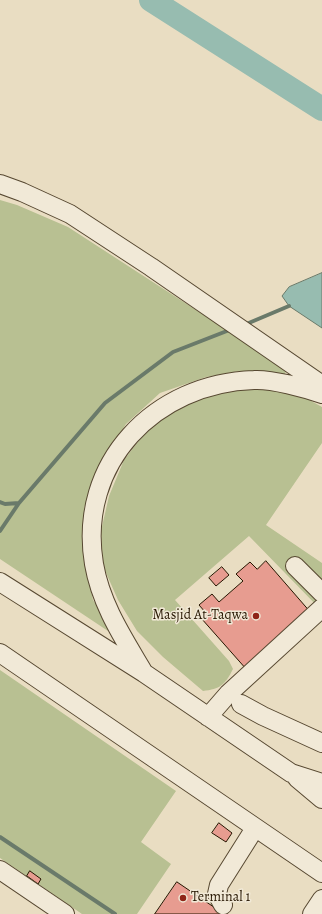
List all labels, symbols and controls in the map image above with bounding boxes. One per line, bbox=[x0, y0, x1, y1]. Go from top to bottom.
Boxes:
place label: Masjid At-Taqwa bbox=[152, 608, 248, 624]
marker: Masjid At-Taqwa bbox=[251, 611, 261, 621]
place label: Terminal 1 bbox=[191, 890, 250, 906]
marker: Terminal 1 bbox=[178, 893, 188, 903]

